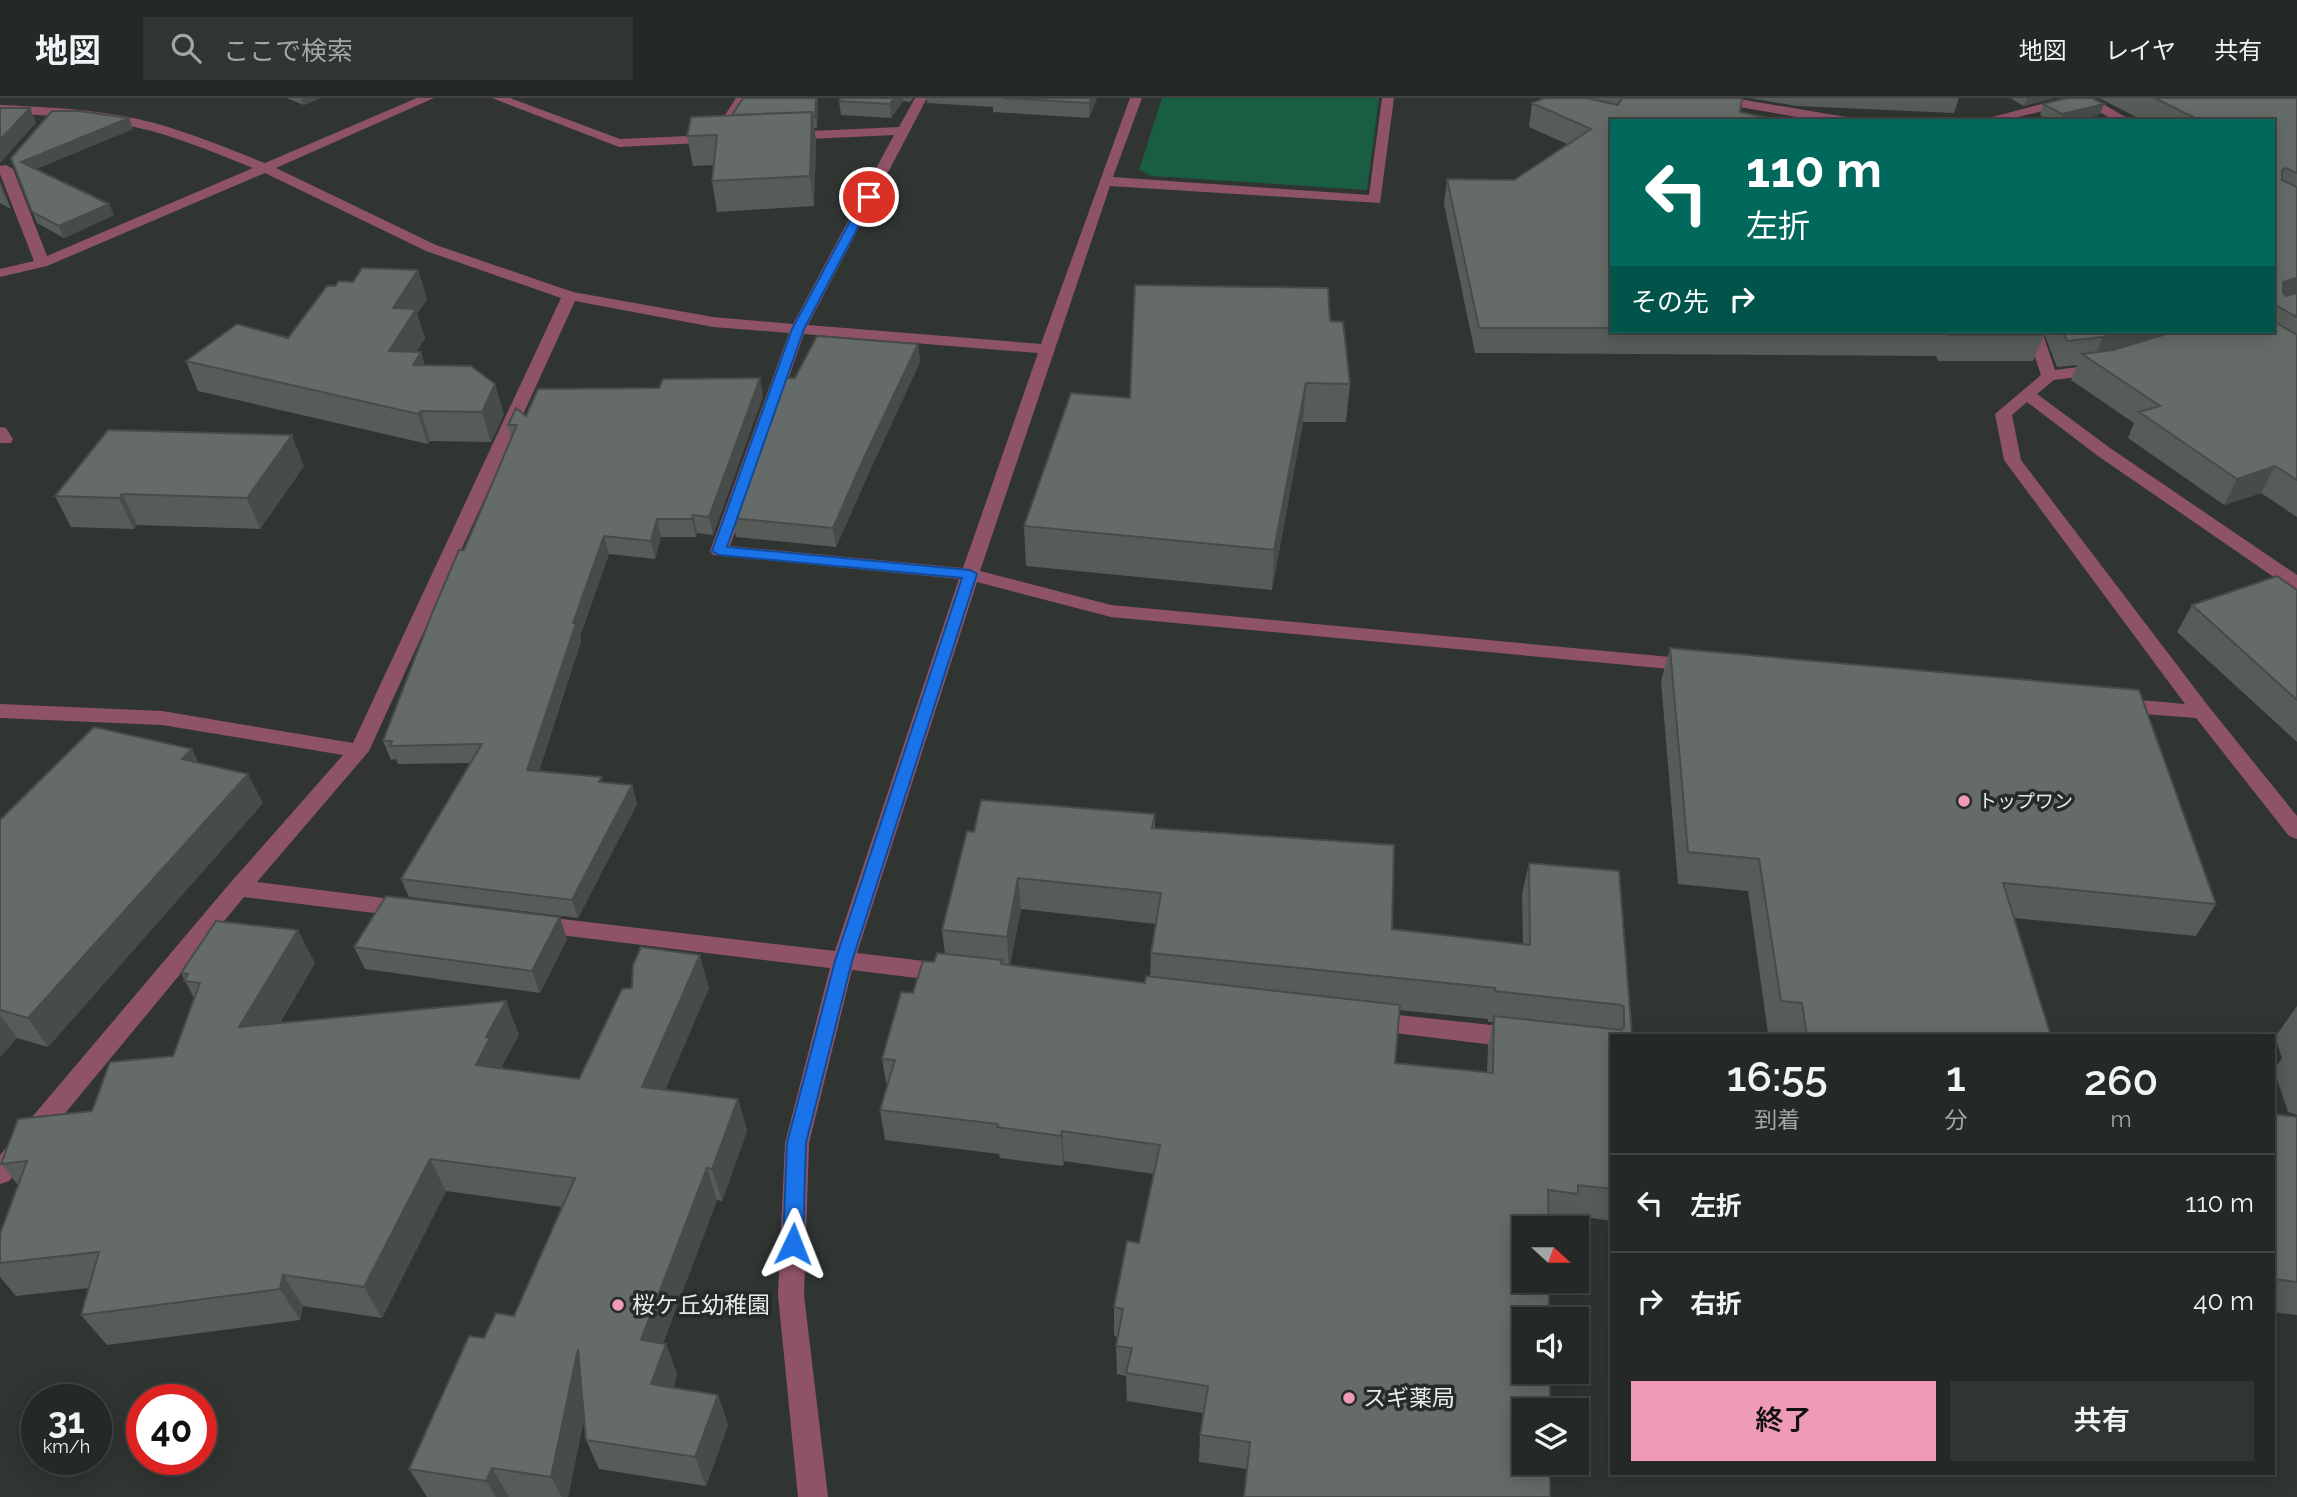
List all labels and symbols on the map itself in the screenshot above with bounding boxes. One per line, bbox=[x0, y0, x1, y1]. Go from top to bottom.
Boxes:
pin bbox=[839, 167, 899, 227]
place label: トップワン bbox=[1978, 790, 2073, 812]
marker: トップワン bbox=[1956, 793, 1972, 809]
position arrow bbox=[756, 1207, 830, 1281]
north arrow bbox=[1512, 1216, 1589, 1293]
place label: 桜ケ丘幼稚園 bbox=[632, 1291, 770, 1318]
marker: 桜ケ丘幼稚園 bbox=[610, 1297, 626, 1313]
speed limit sign: 40 bbox=[126, 1384, 217, 1475]
place label: スギ薬局 bbox=[1363, 1384, 1455, 1411]
marker: スギ薬局 bbox=[1341, 1390, 1357, 1406]

